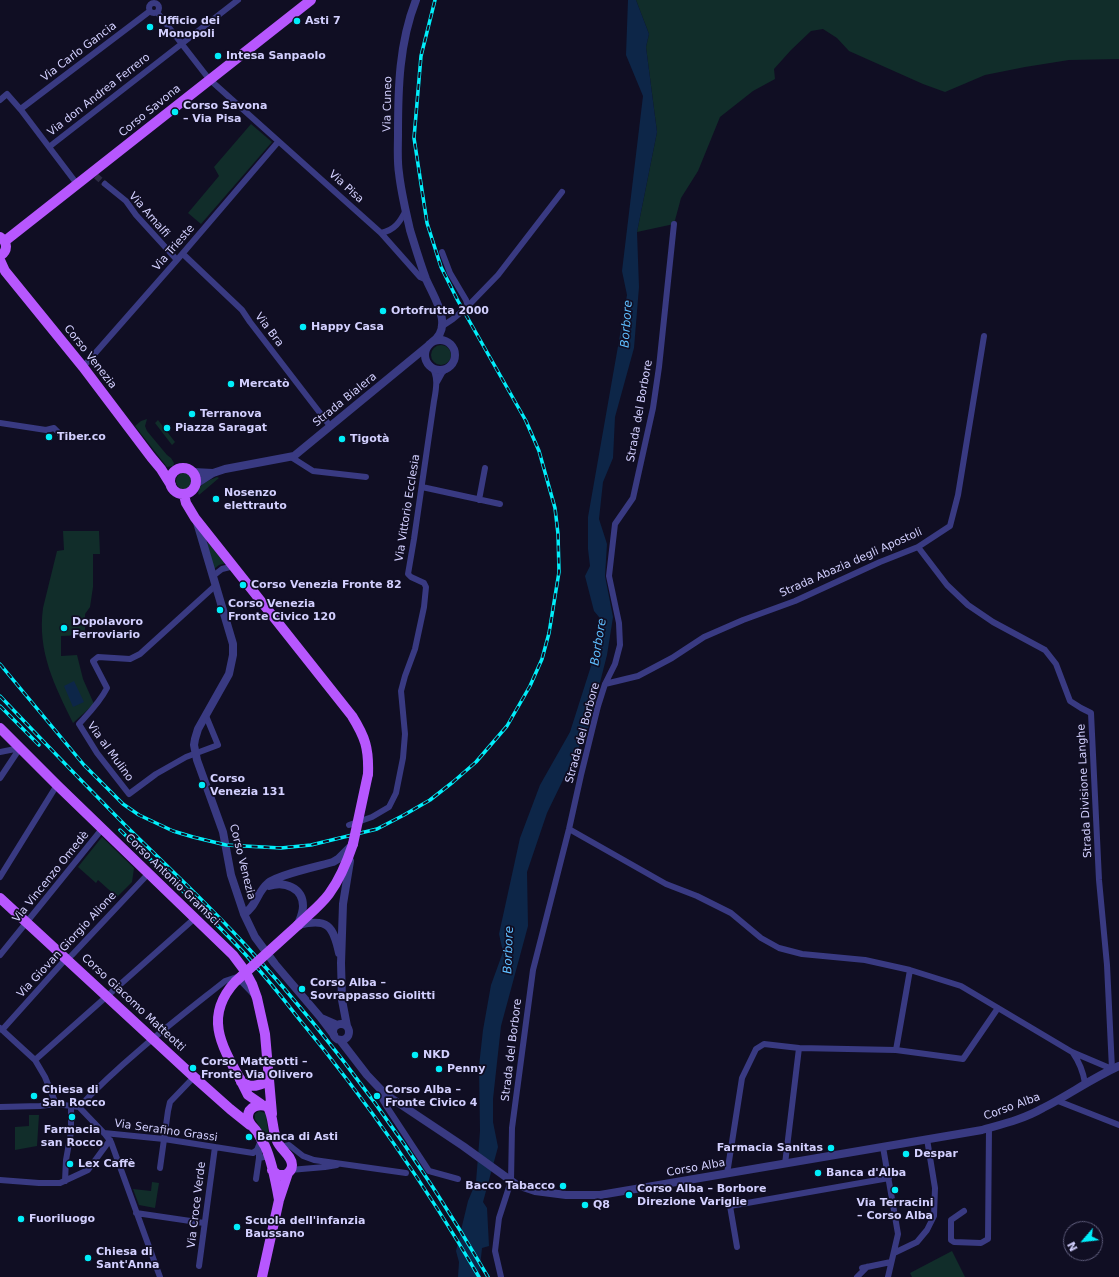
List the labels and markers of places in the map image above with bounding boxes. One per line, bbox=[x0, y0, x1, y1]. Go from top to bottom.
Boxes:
place label: Ufficio dei Monopoli bbox=[158, 14, 220, 40]
place label: Asti 7 bbox=[305, 14, 341, 28]
marker: Asti 7 bbox=[292, 16, 302, 26]
marker: Ufficio dei Monopoli bbox=[145, 22, 155, 32]
place label: Intesa Sanpaolo bbox=[226, 49, 326, 63]
marker: Intesa Sanpaolo bbox=[213, 51, 223, 61]
place label: Corso Savona – Via Pisa bbox=[183, 99, 267, 125]
marker: Corso Savona – Via Pisa bbox=[170, 107, 180, 117]
place label: Ortofrutta 2000 bbox=[391, 304, 489, 318]
marker: Ortofrutta 2000 bbox=[378, 306, 388, 316]
place label: Happy Casa bbox=[311, 320, 384, 334]
marker: Happy Casa bbox=[298, 322, 308, 332]
place label: Mercatò bbox=[239, 377, 290, 391]
marker: Mercatò bbox=[226, 379, 236, 389]
place label: Terranova bbox=[200, 407, 262, 421]
marker: Terranova bbox=[187, 409, 197, 419]
place label: Piazza Saragat bbox=[175, 421, 267, 435]
marker: Piazza Saragat bbox=[162, 423, 172, 433]
place label: Tiber.co bbox=[57, 430, 106, 444]
marker: Tiber.co bbox=[44, 432, 54, 442]
place label: Tigotà bbox=[350, 432, 389, 446]
marker: Tigotà bbox=[337, 434, 347, 444]
place label: Nosenzo elettrauto bbox=[224, 486, 287, 512]
marker: Nosenzo elettrauto bbox=[211, 494, 221, 504]
place label: Corso Venezia Fronte 82 bbox=[251, 578, 402, 592]
marker: Corso Venezia Fronte 82 bbox=[238, 580, 248, 590]
place label: Corso Venezia Fronte Civico 120 bbox=[228, 597, 336, 623]
marker: Corso Venezia Fronte Civico 120 bbox=[215, 605, 225, 615]
place label: Dopolavoro Ferroviario bbox=[72, 615, 143, 641]
marker: Dopolavoro Ferroviario bbox=[59, 623, 69, 633]
place label: Corso Venezia 131 bbox=[210, 772, 285, 798]
marker: Corso Venezia 131 bbox=[197, 780, 207, 790]
place label: Corso Alba – Sovrappasso Giolitti bbox=[310, 976, 435, 1002]
marker: Corso Alba – Sovrappasso Giolitti bbox=[297, 984, 307, 994]
place label: NKD bbox=[423, 1048, 450, 1062]
marker: NKD bbox=[410, 1050, 420, 1060]
place label: Corso Matteotti – Fronte Via Olivero bbox=[201, 1055, 313, 1081]
place label: Penny bbox=[447, 1062, 485, 1076]
marker: Corso Matteotti – Fronte Via Olivero bbox=[188, 1063, 198, 1073]
marker: Penny bbox=[434, 1064, 444, 1074]
place label: Chiesa di San Rocco bbox=[42, 1083, 106, 1109]
place label: Corso Alba – Fronte Civico 4 bbox=[385, 1083, 478, 1109]
marker: Chiesa di San Rocco bbox=[29, 1091, 39, 1101]
marker: Corso Alba – Fronte Civico 4 bbox=[372, 1091, 382, 1101]
marker: Farmacia san Rocco bbox=[67, 1112, 77, 1122]
place label: Farmacia san Rocco bbox=[41, 1123, 103, 1149]
place label: Banca di Asti bbox=[257, 1130, 338, 1144]
marker: Banca di Asti bbox=[244, 1132, 254, 1142]
place label: Farmacia Sanitas bbox=[717, 1141, 823, 1155]
marker: Farmacia Sanitas bbox=[826, 1143, 836, 1153]
place label: Despar bbox=[914, 1147, 958, 1161]
marker: Despar bbox=[901, 1149, 911, 1159]
place label: Lex Caffè bbox=[78, 1157, 135, 1171]
marker: Lex Caffè bbox=[65, 1159, 75, 1169]
place label: Banca d'Alba bbox=[826, 1166, 906, 1180]
marker: Banca d'Alba bbox=[813, 1168, 823, 1178]
place label: Bacco Tabacco bbox=[465, 1179, 555, 1193]
marker: Bacco Tabacco bbox=[558, 1181, 568, 1191]
place label: Corso Alba – Borbore Direzione Variglie bbox=[637, 1182, 766, 1208]
marker: Via Terracini – Corso Alba bbox=[890, 1185, 900, 1195]
marker: Corso Alba – Borbore Direzione Variglie bbox=[624, 1190, 634, 1200]
place label: Via Terracini – Corso Alba bbox=[856, 1196, 934, 1222]
place label: Q8 bbox=[593, 1198, 610, 1212]
marker: Q8 bbox=[580, 1200, 590, 1210]
place label: Fuoriluogo bbox=[29, 1212, 95, 1226]
marker: Fuoriluogo bbox=[16, 1214, 26, 1224]
place label: Scuola dell'infanzia Baussano bbox=[245, 1214, 365, 1240]
marker: Scuola dell'infanzia Baussano bbox=[232, 1222, 242, 1232]
place label: Chiesa di Sant'Anna bbox=[96, 1245, 159, 1271]
marker: Chiesa di Sant'Anna bbox=[83, 1253, 93, 1263]

